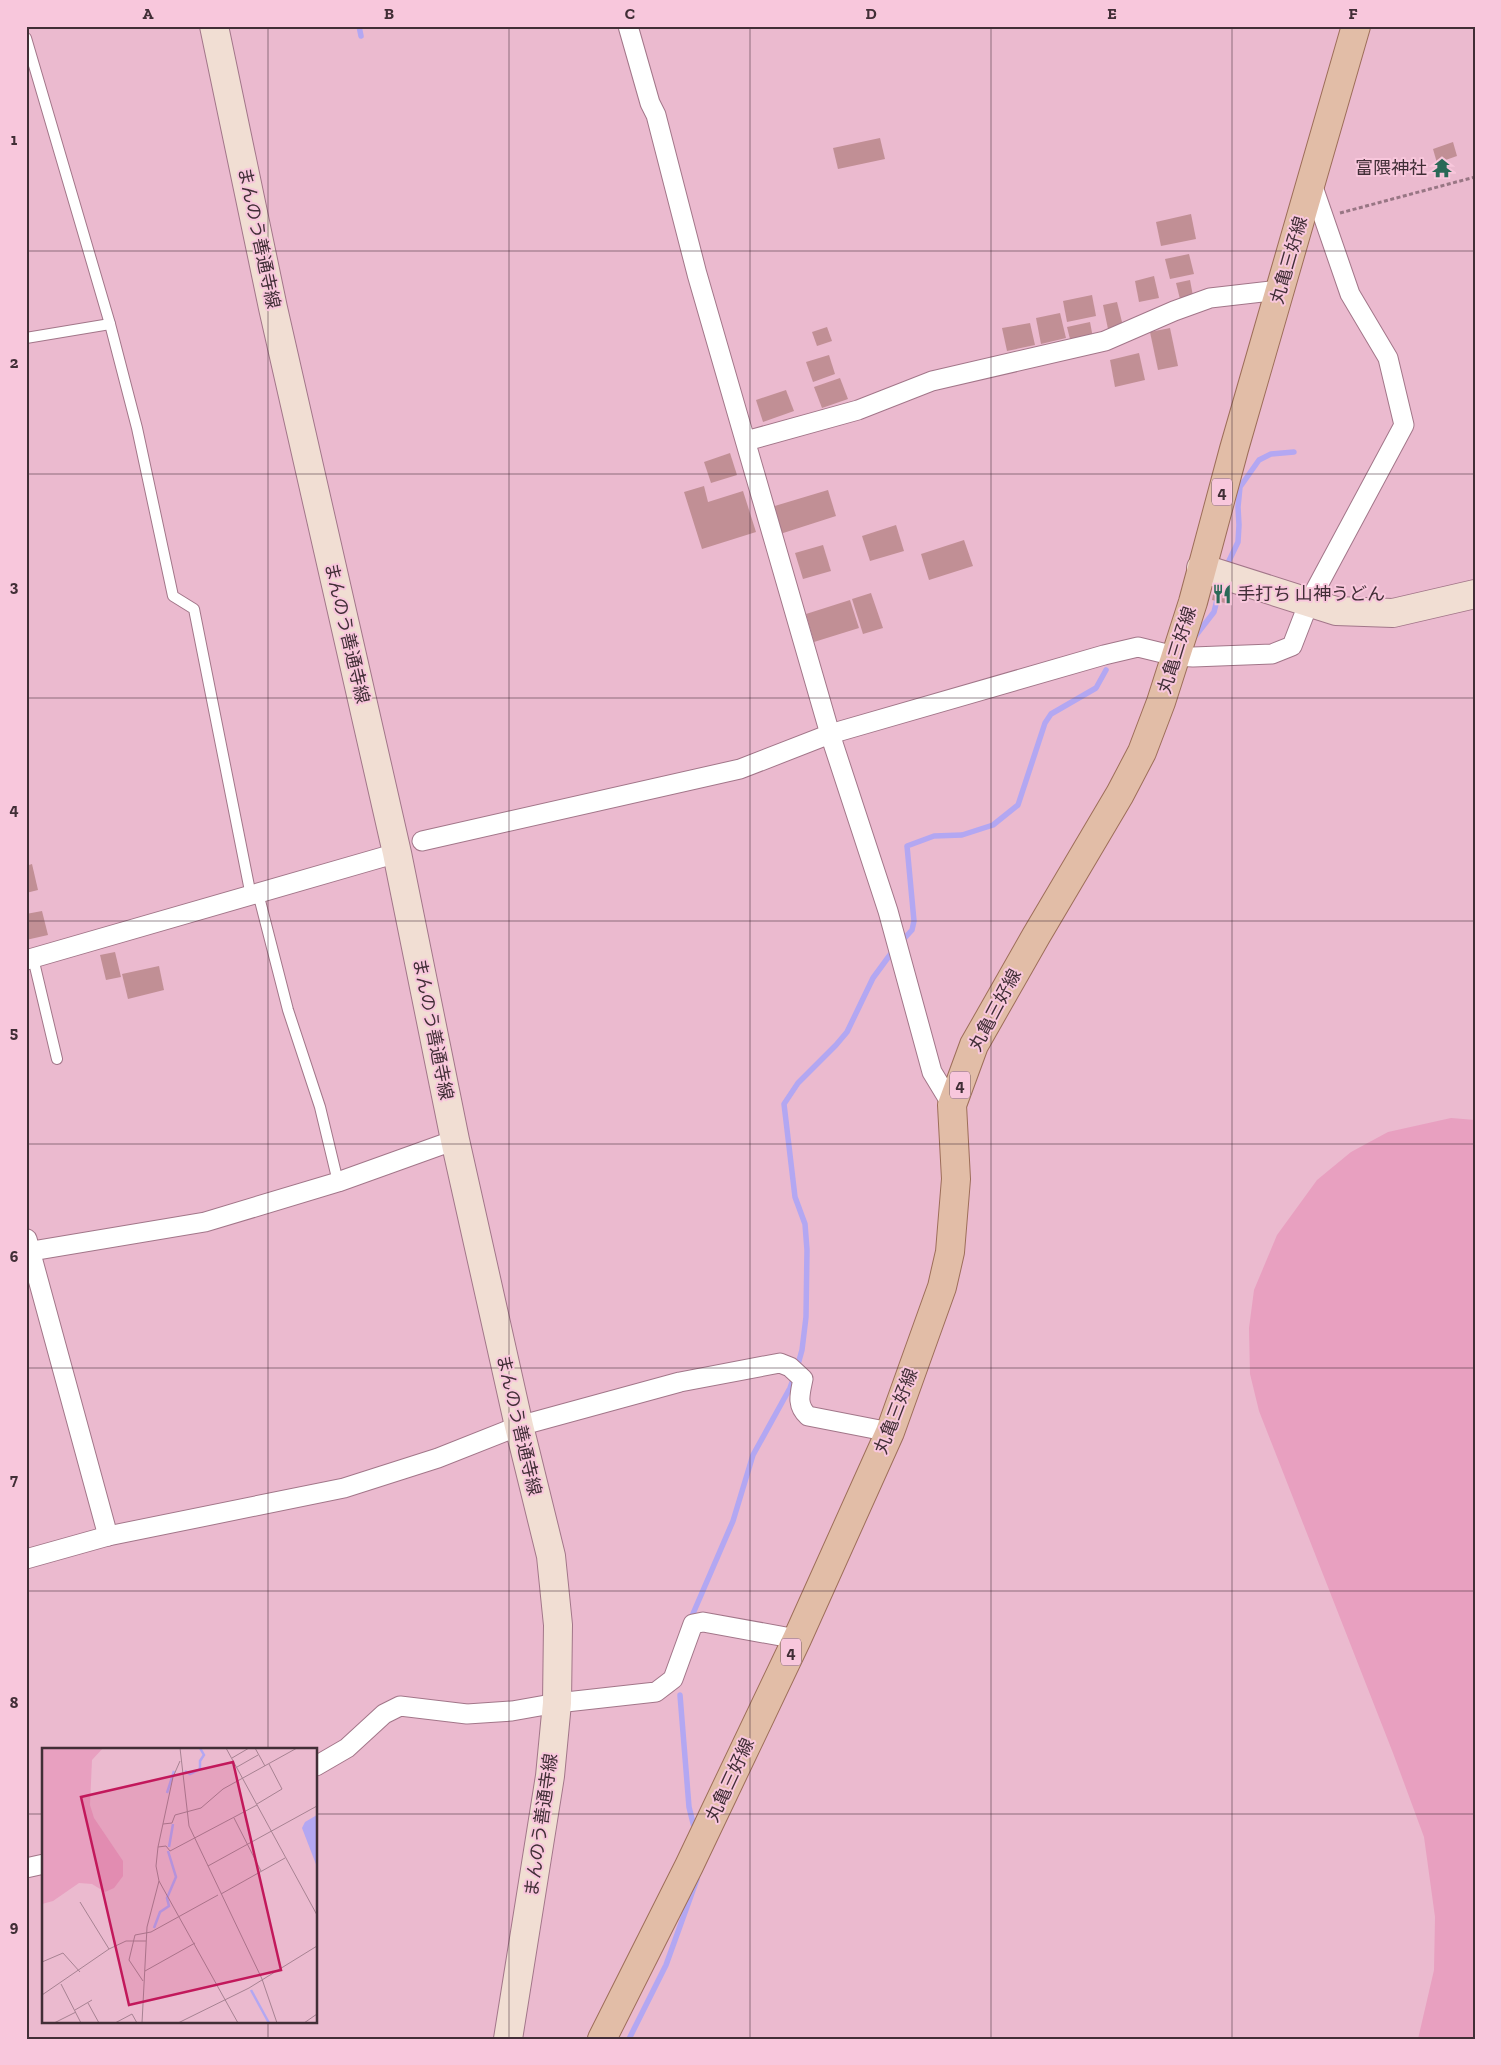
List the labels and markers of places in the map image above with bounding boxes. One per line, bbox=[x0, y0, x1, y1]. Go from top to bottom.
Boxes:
place label: 富隈神社 bbox=[1355, 157, 1427, 179]
temple icon: 富隈神社 bbox=[1431, 157, 1453, 179]
restaurant icon: 手打ち 山神うどん bbox=[1211, 583, 1233, 605]
place label: 手打ち 山神うどん bbox=[1237, 583, 1385, 605]

